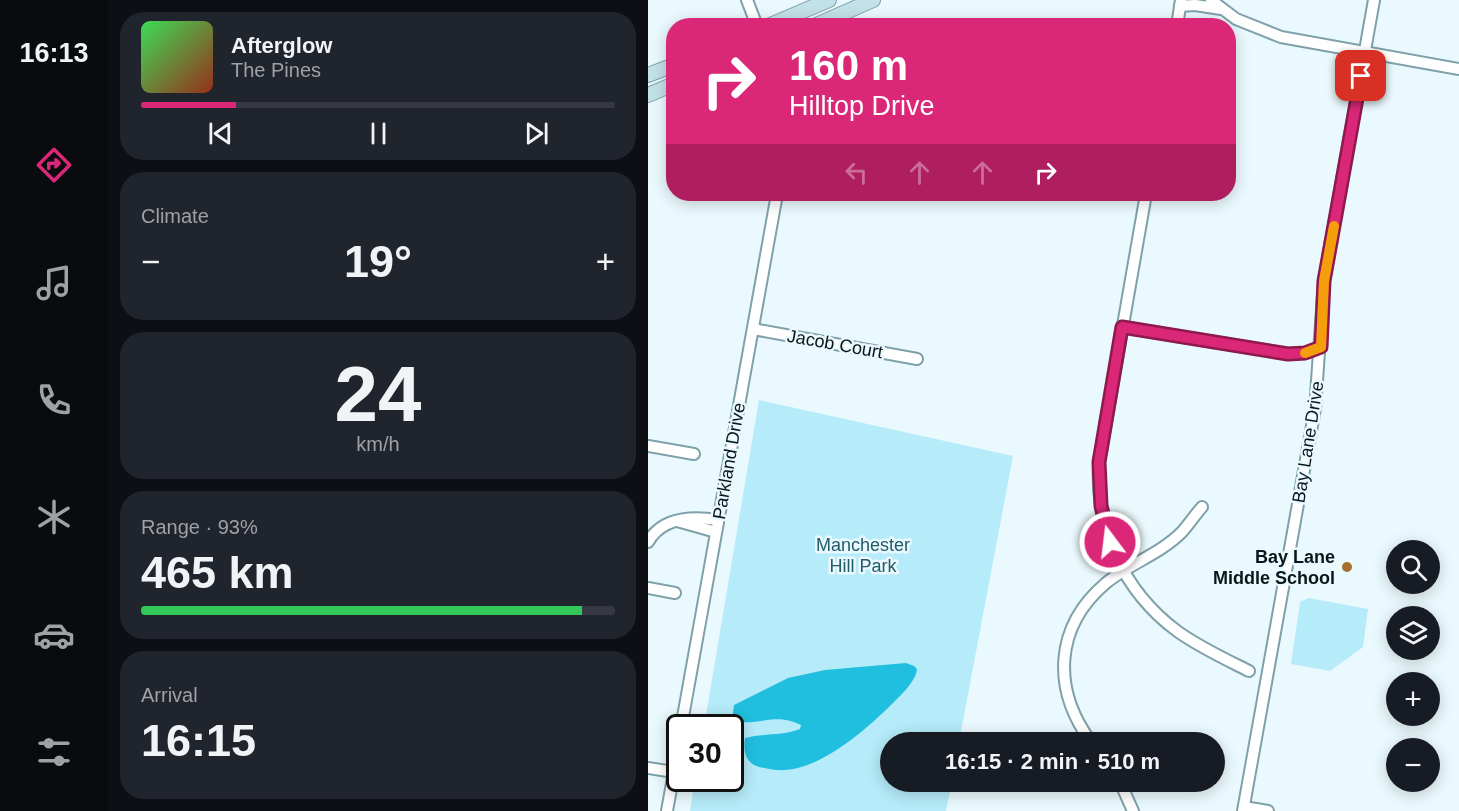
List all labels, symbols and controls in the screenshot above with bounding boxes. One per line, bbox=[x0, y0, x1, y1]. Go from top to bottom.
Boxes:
text: Afterglow bbox=[231, 33, 332, 58]
text: 16:13 bbox=[19, 38, 89, 68]
icon: right bbox=[690, 42, 768, 120]
text: 160 m bbox=[789, 42, 908, 89]
pin bbox=[1335, 50, 1386, 101]
text: The Pines bbox=[231, 59, 321, 81]
icon: arrive bbox=[1344, 59, 1377, 92]
text: Hilltop Drive bbox=[789, 91, 935, 121]
icon: previous bbox=[204, 117, 237, 150]
icon: pause bbox=[362, 117, 395, 150]
icon: next bbox=[520, 117, 553, 150]
icon: directions bbox=[33, 144, 75, 186]
icon: left bbox=[840, 156, 873, 189]
icon: ahead bbox=[903, 156, 936, 189]
icon: ahead bbox=[966, 156, 999, 189]
icon: right bbox=[1029, 156, 1062, 189]
text: Climate bbox=[141, 205, 209, 227]
text: 19° bbox=[344, 236, 412, 287]
text: − bbox=[141, 243, 160, 280]
text: + bbox=[596, 243, 615, 280]
icon: music bbox=[33, 262, 75, 304]
street label: Jacob Court bbox=[785, 326, 885, 362]
text: 24 bbox=[335, 350, 421, 438]
icon: phone bbox=[33, 379, 75, 421]
street label: Bay Lane Drive bbox=[1288, 380, 1328, 504]
street label: Parkland Drive bbox=[709, 401, 749, 521]
text: km/h bbox=[356, 433, 400, 455]
icon: climate bbox=[33, 496, 75, 538]
position arrow bbox=[1078, 510, 1142, 574]
text: Range · 93% bbox=[141, 516, 258, 538]
park label: Manchester Hill Park bbox=[816, 535, 910, 576]
map controls bbox=[1386, 540, 1440, 792]
button: search bbox=[1386, 540, 1440, 594]
text: 465 km bbox=[141, 547, 294, 598]
place label: Bay Lane Middle School bbox=[1213, 547, 1335, 588]
marker: Bay Lane Middle School bbox=[1340, 560, 1354, 574]
button: layers bbox=[1386, 606, 1440, 660]
icon: car bbox=[33, 614, 75, 656]
button: + bbox=[1386, 672, 1440, 726]
text: Arrival bbox=[141, 684, 198, 706]
speed limit sign: 30 bbox=[666, 714, 744, 792]
text: 16:15 bbox=[141, 715, 256, 766]
icon: filters bbox=[33, 731, 75, 773]
button: − bbox=[1386, 738, 1440, 792]
text: 16:15 · 2 min · 510 m bbox=[945, 749, 1160, 774]

